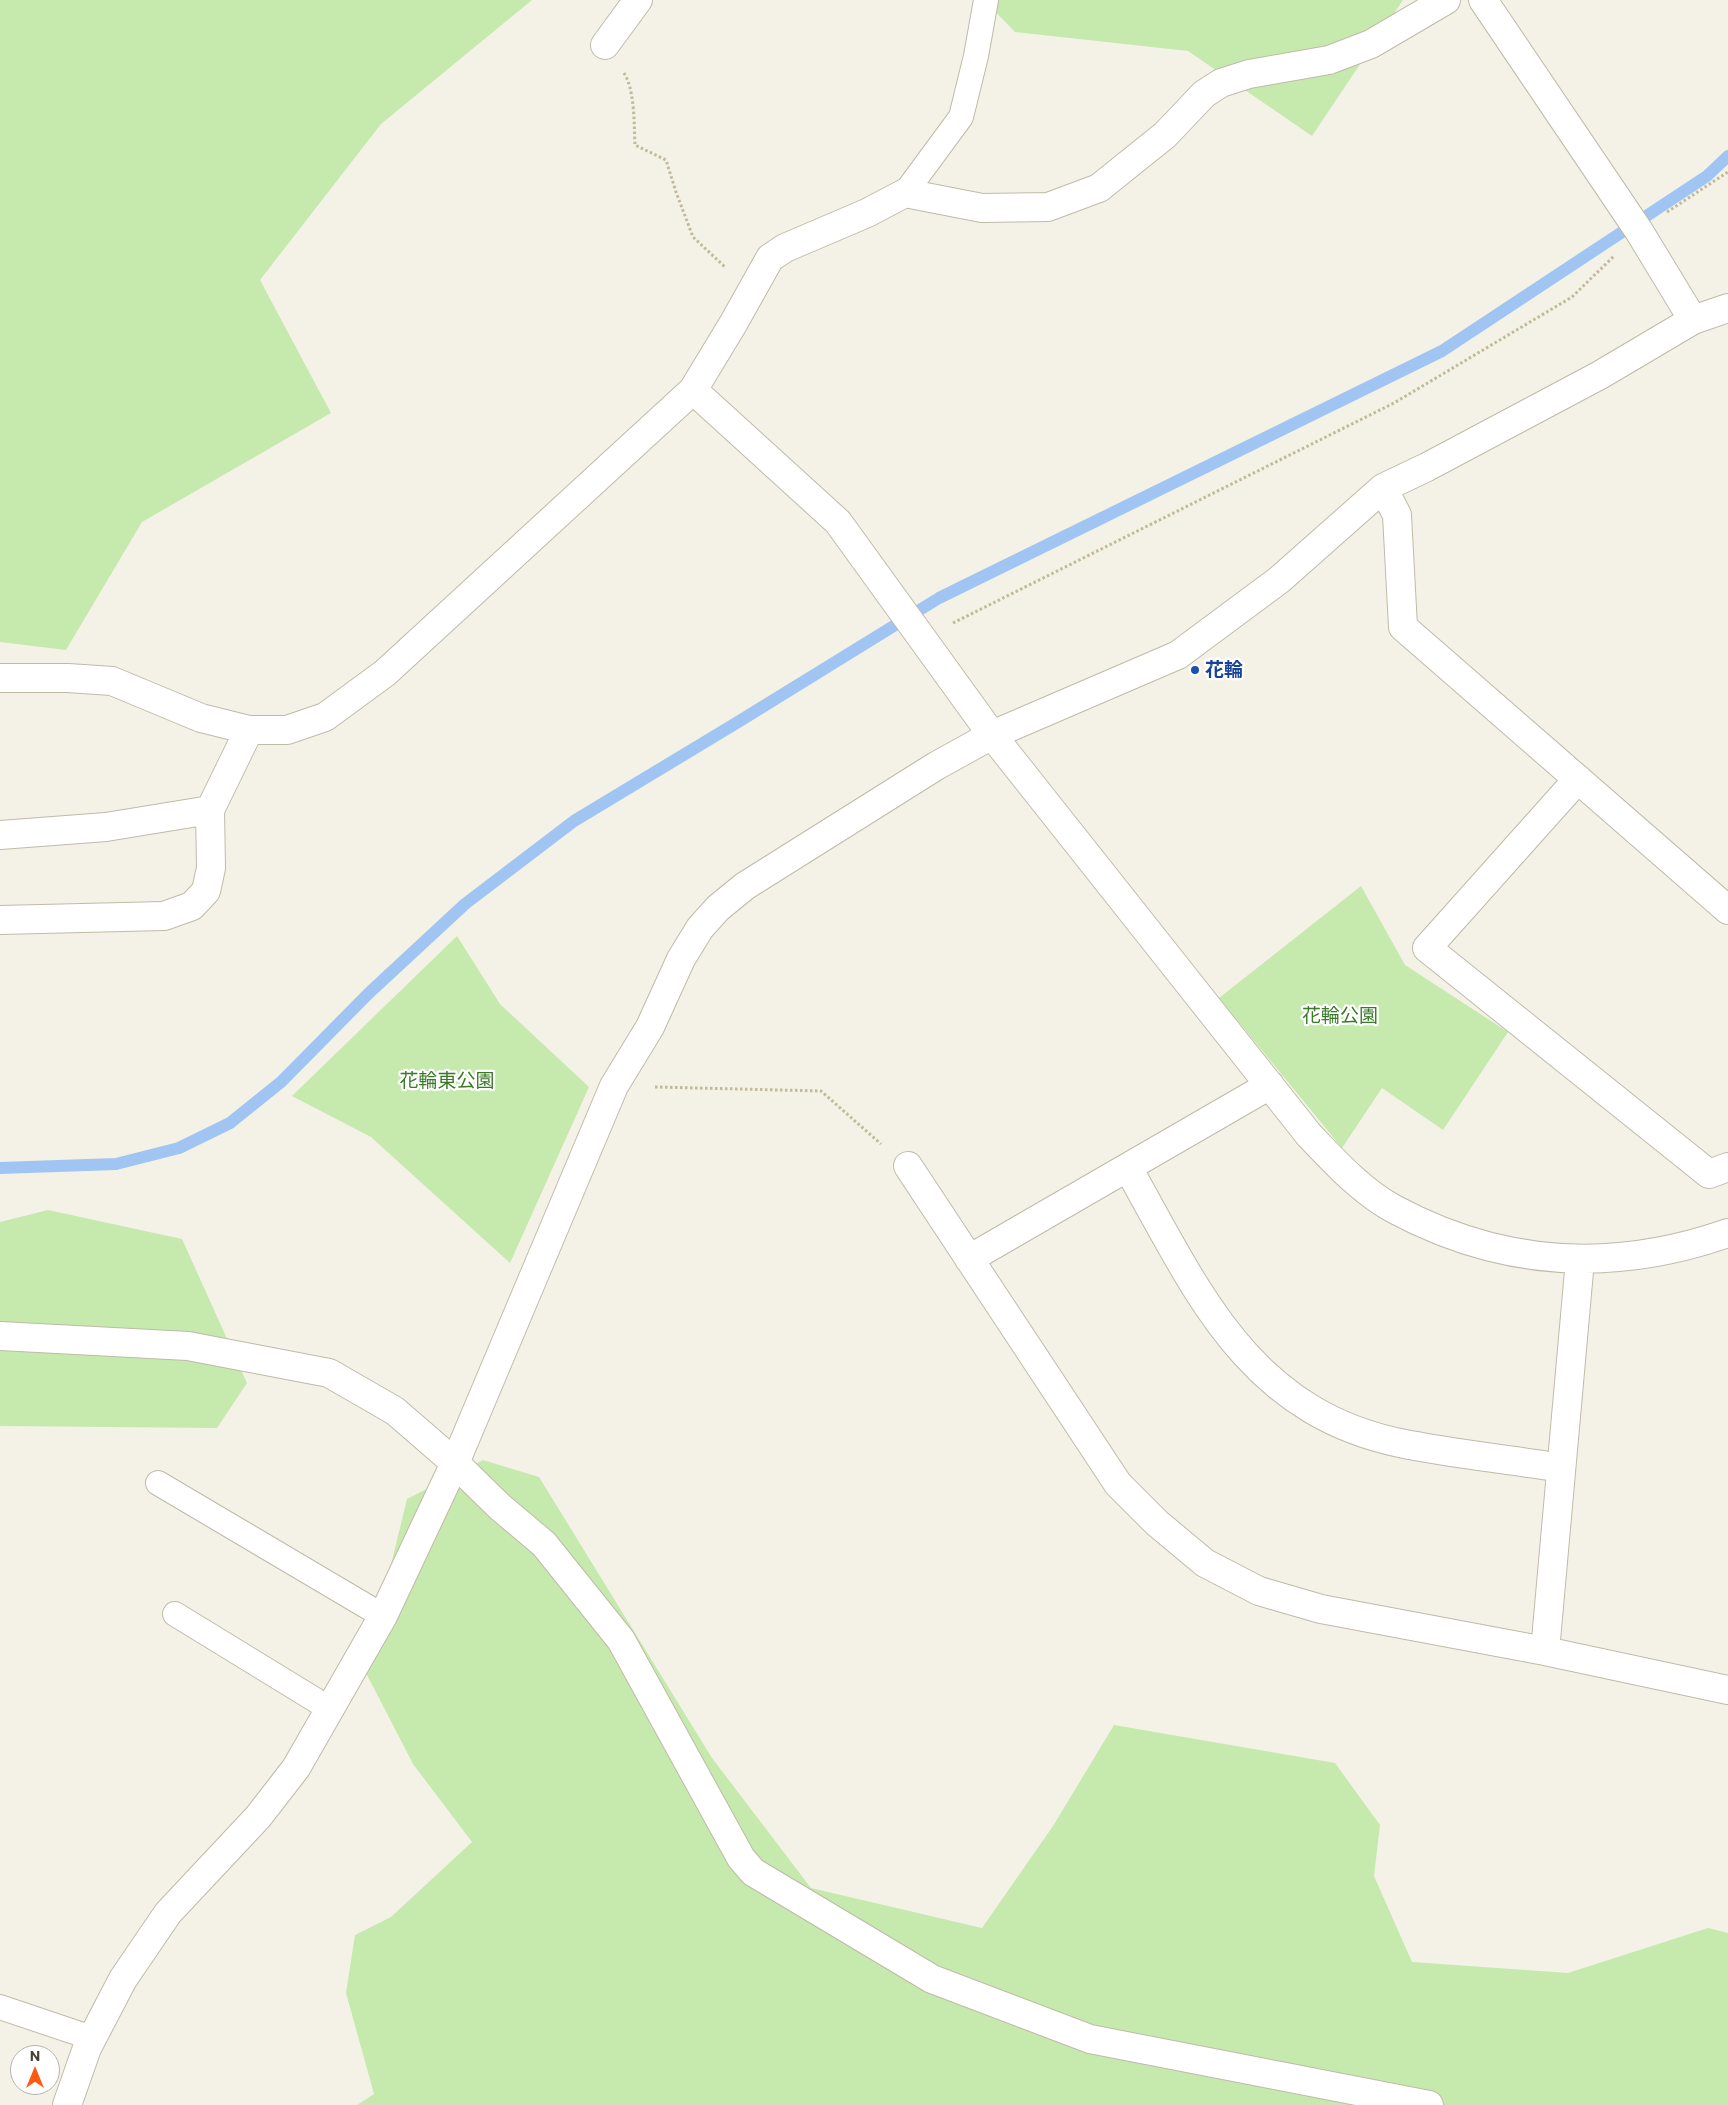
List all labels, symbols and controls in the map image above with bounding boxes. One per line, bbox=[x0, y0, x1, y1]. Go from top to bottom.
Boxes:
place label: 花輪 bbox=[1205, 659, 1243, 681]
marker: 花輪 bbox=[1189, 664, 1201, 676]
park label: 花輪公園 bbox=[1302, 1005, 1378, 1027]
park label: 花輪東公園 bbox=[400, 1070, 494, 1092]
north arrow bbox=[10, 2045, 60, 2095]
text: N bbox=[30, 2047, 40, 2064]

